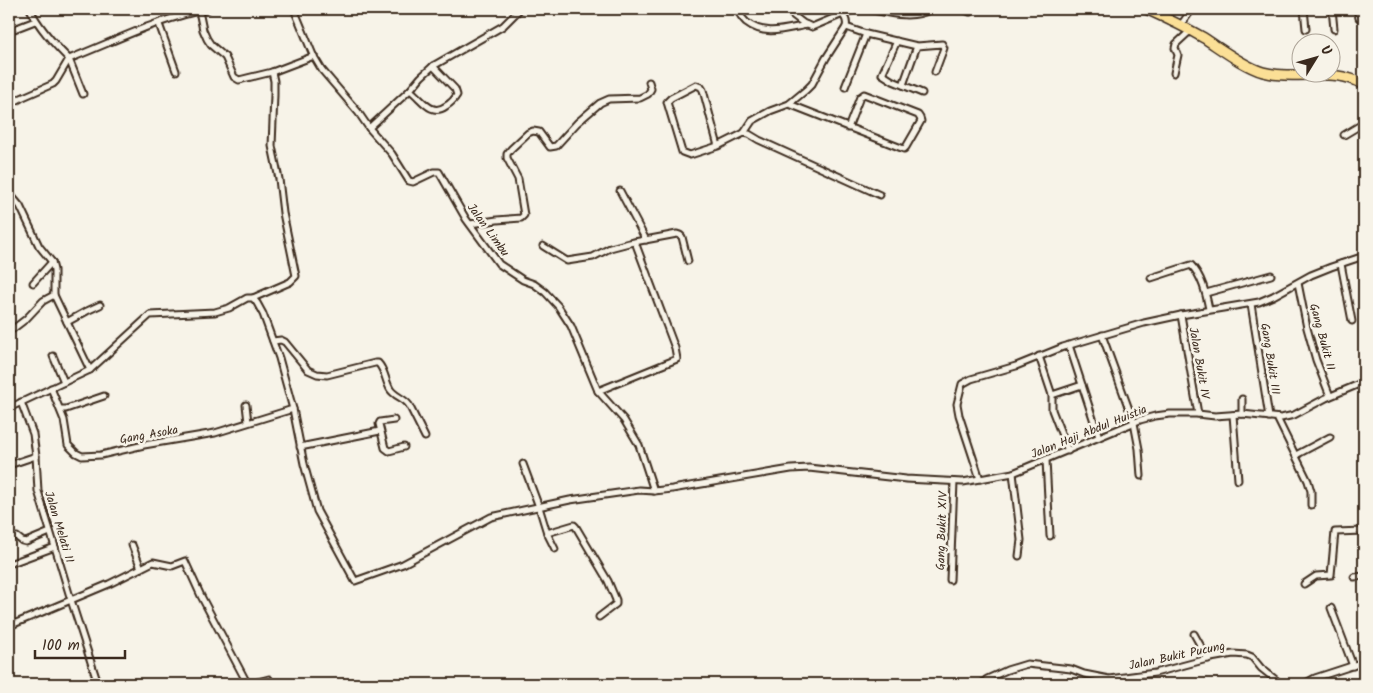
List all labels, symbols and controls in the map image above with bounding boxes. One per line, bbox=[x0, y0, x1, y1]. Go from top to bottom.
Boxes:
north arrow bbox=[1290, 32, 1340, 82]
text: U bbox=[1314, 41, 1337, 61]
street label: Jalan Limbu bbox=[462, 199, 514, 261]
street label: Gang Bukit II bbox=[1304, 301, 1340, 373]
street label: Gang Bukit III bbox=[1255, 322, 1285, 397]
street label: Jalan Bukit IV bbox=[1183, 326, 1215, 402]
street label: Jalan Haji Abdul Huistia bbox=[1028, 400, 1150, 464]
street label: Gang Asoka bbox=[118, 420, 180, 449]
street label: Jalan Melati II bbox=[39, 489, 79, 566]
street label: Gang Bukit XIV bbox=[931, 490, 953, 571]
scale bar bbox=[35, 628, 125, 660]
text: 100 m bbox=[42, 634, 80, 658]
street label: Jalan Bukit Pucung bbox=[1127, 636, 1227, 675]

